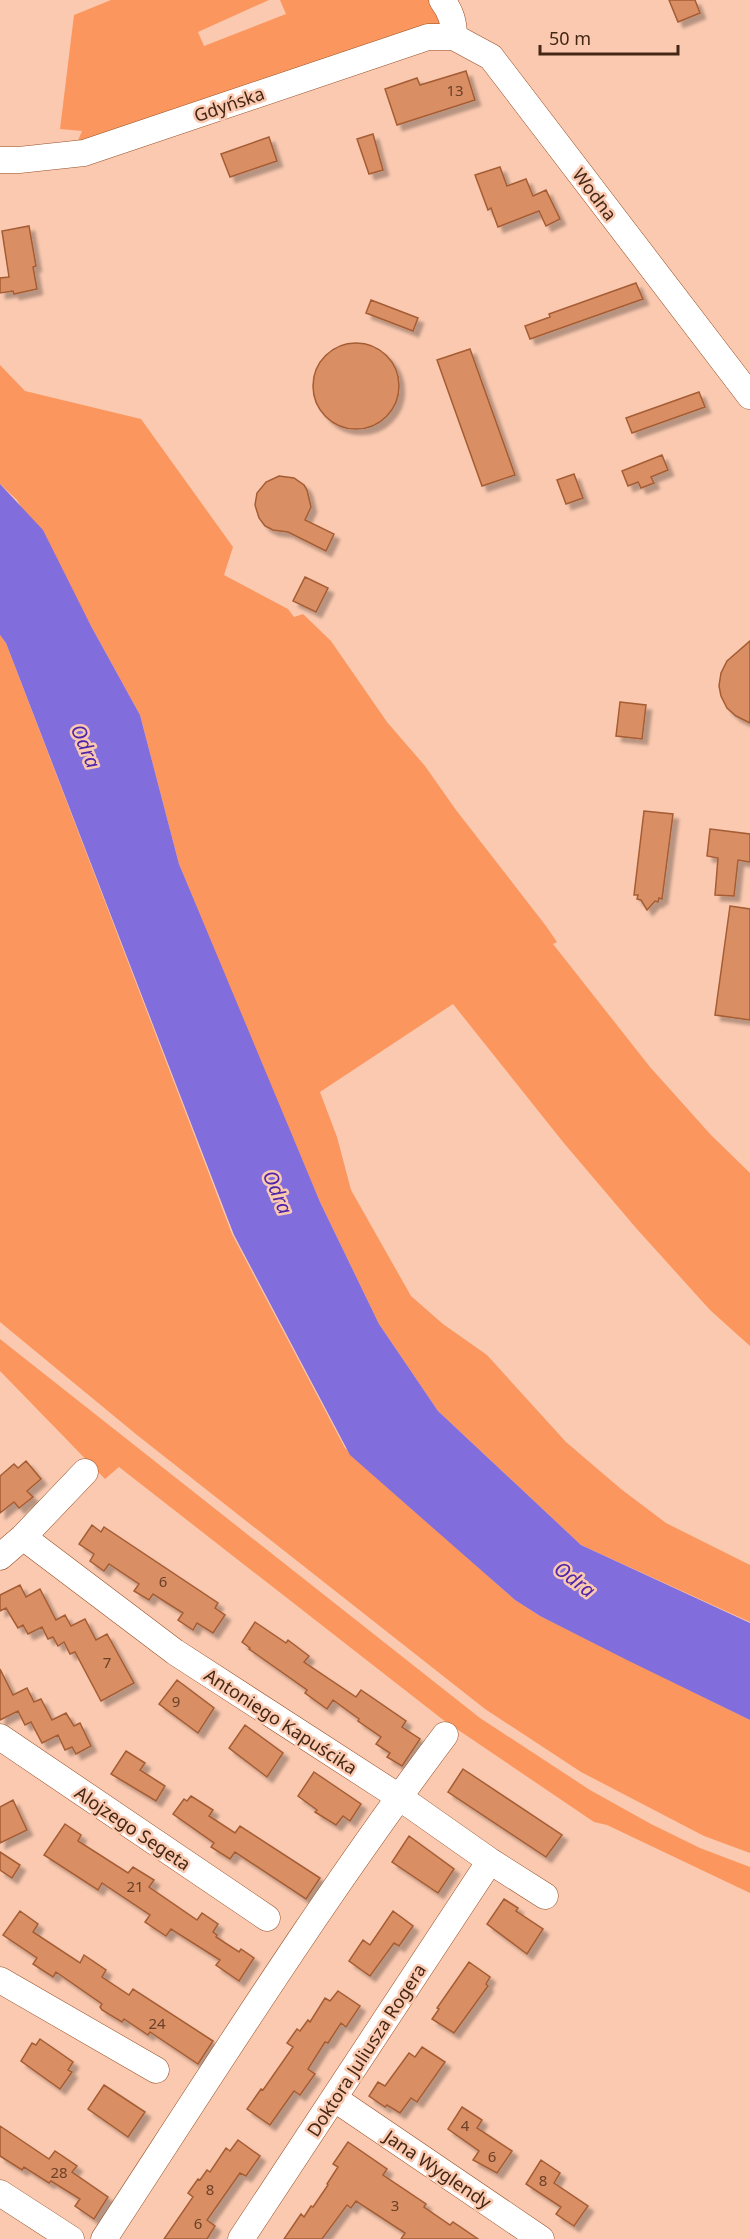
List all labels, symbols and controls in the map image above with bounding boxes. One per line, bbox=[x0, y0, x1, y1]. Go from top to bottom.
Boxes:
scale bar bbox=[540, 18, 678, 56]
text: 50 m bbox=[549, 26, 591, 50]
house number: 13 bbox=[446, 80, 464, 100]
street label: Gdyńska bbox=[191, 81, 267, 127]
street label: Wodna bbox=[567, 163, 623, 225]
water label: Odra bbox=[65, 720, 107, 772]
water label: Odra bbox=[257, 1166, 299, 1218]
water label: Odra bbox=[549, 1555, 601, 1603]
house number: 6 bbox=[159, 1571, 167, 1591]
house number: 7 bbox=[103, 1652, 111, 1672]
street label: Antoniego Kapuścika bbox=[200, 1663, 362, 1779]
house number: 9 bbox=[172, 1691, 180, 1711]
street label: Alojzego Segeta bbox=[70, 1780, 196, 1876]
house number: 21 bbox=[126, 1876, 144, 1896]
street label: Doktora Juliusza Rogera bbox=[301, 1959, 431, 2141]
house number: 24 bbox=[148, 2013, 166, 2033]
house number: 4 bbox=[461, 2115, 470, 2135]
street label: Jana Wyglendy bbox=[378, 2123, 497, 2214]
house number: 6 bbox=[488, 2146, 496, 2166]
house number: 28 bbox=[50, 2162, 68, 2182]
house number: 8 bbox=[539, 2170, 547, 2190]
house number: 8 bbox=[206, 2179, 214, 2199]
house number: 3 bbox=[391, 2195, 399, 2215]
house number: 6 bbox=[194, 2213, 202, 2233]

